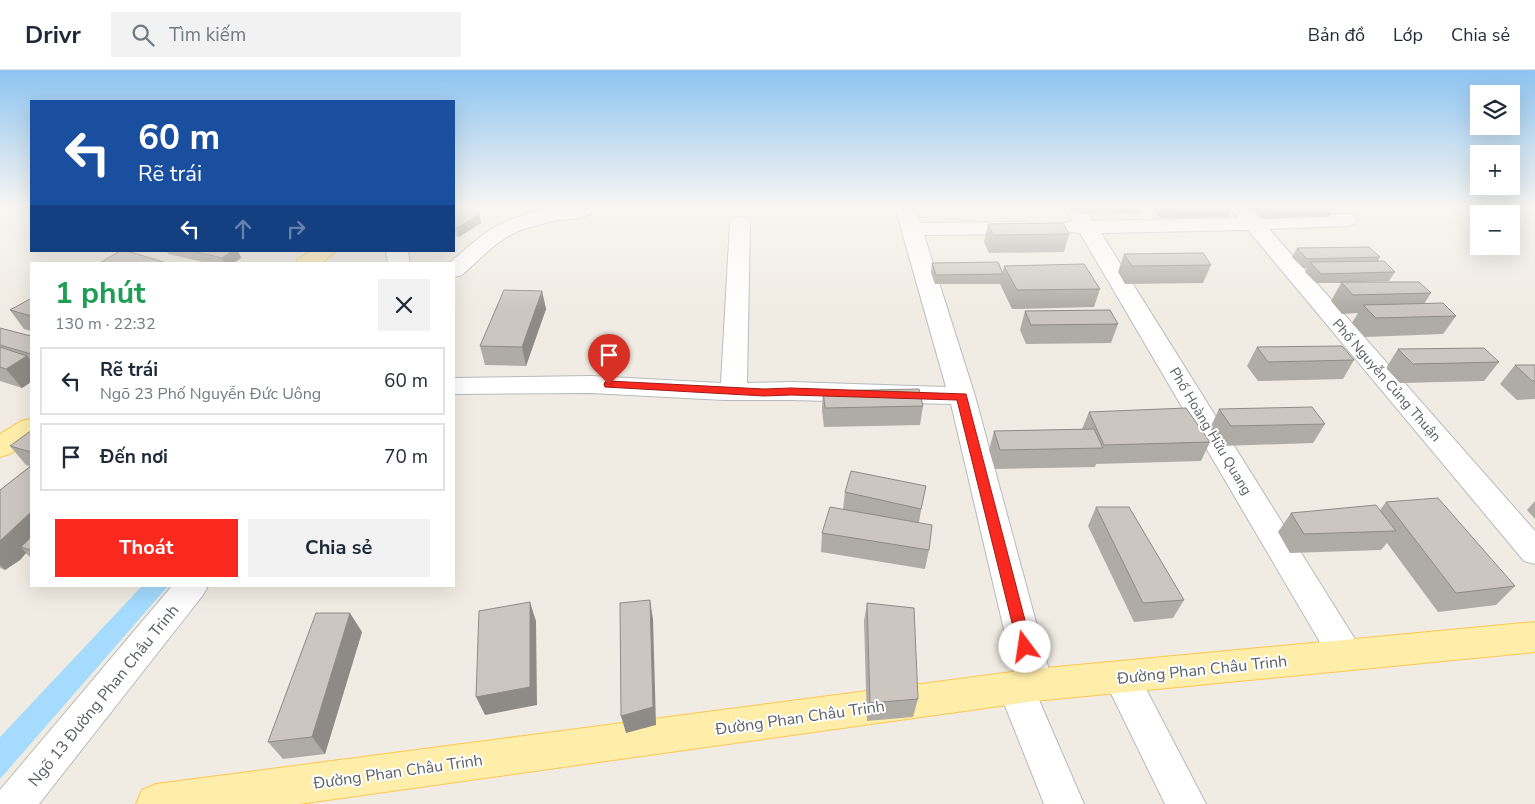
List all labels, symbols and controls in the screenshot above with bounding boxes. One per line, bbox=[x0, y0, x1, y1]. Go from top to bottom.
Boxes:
search box bbox=[111, 12, 461, 57]
text: Drivr bbox=[25, 19, 81, 51]
icon: search bbox=[129, 21, 157, 49]
text: Tìm kiếm bbox=[169, 22, 246, 48]
text: Bản đồ bbox=[1308, 23, 1365, 47]
text: Lớp bbox=[1393, 23, 1423, 47]
text: Chia sẻ bbox=[1451, 23, 1510, 47]
map controls bbox=[1470, 85, 1520, 255]
button: layers bbox=[1470, 85, 1520, 135]
text: 60 m bbox=[138, 114, 220, 161]
icon: left bbox=[55, 120, 120, 185]
button: + bbox=[1470, 145, 1520, 195]
text: Rẽ trái bbox=[138, 159, 202, 189]
button: − bbox=[1470, 205, 1520, 255]
icon: left bbox=[176, 215, 204, 243]
icon: ahead bbox=[229, 215, 257, 243]
icon: right bbox=[282, 215, 310, 243]
text: 1 phút bbox=[55, 273, 146, 314]
button: close bbox=[378, 279, 430, 331]
text: 130 m · 22:32 bbox=[55, 313, 156, 335]
street label: Phố Nguyễn Củng Thuận bbox=[1328, 315, 1445, 446]
pin bbox=[588, 334, 630, 385]
icon: arrive bbox=[595, 341, 623, 369]
text: Rẽ trái bbox=[100, 357, 158, 383]
street label: Phố Hoàng Hữu Quang bbox=[1165, 364, 1256, 499]
icon: left bbox=[57, 367, 85, 395]
text: 60 m bbox=[384, 368, 428, 394]
text: Ngõ 23 Phố Nguyễn Đức Uông bbox=[100, 383, 321, 405]
icon: arrive bbox=[57, 443, 85, 471]
text: Đến nơi bbox=[100, 444, 168, 470]
text: 70 m bbox=[384, 444, 428, 470]
button: Thoát bbox=[55, 519, 238, 577]
button: Chia sẻ bbox=[248, 519, 430, 577]
street label: Ngõ 13 Đường Phan Châu Trinh bbox=[23, 600, 184, 791]
position arrow bbox=[998, 620, 1050, 672]
street label: Đường Phan Châu Trinh bbox=[1115, 650, 1288, 690]
street label: Đường Phan Châu Trinh bbox=[713, 695, 886, 741]
street label: Đường Phan Châu Trinh bbox=[311, 749, 484, 795]

